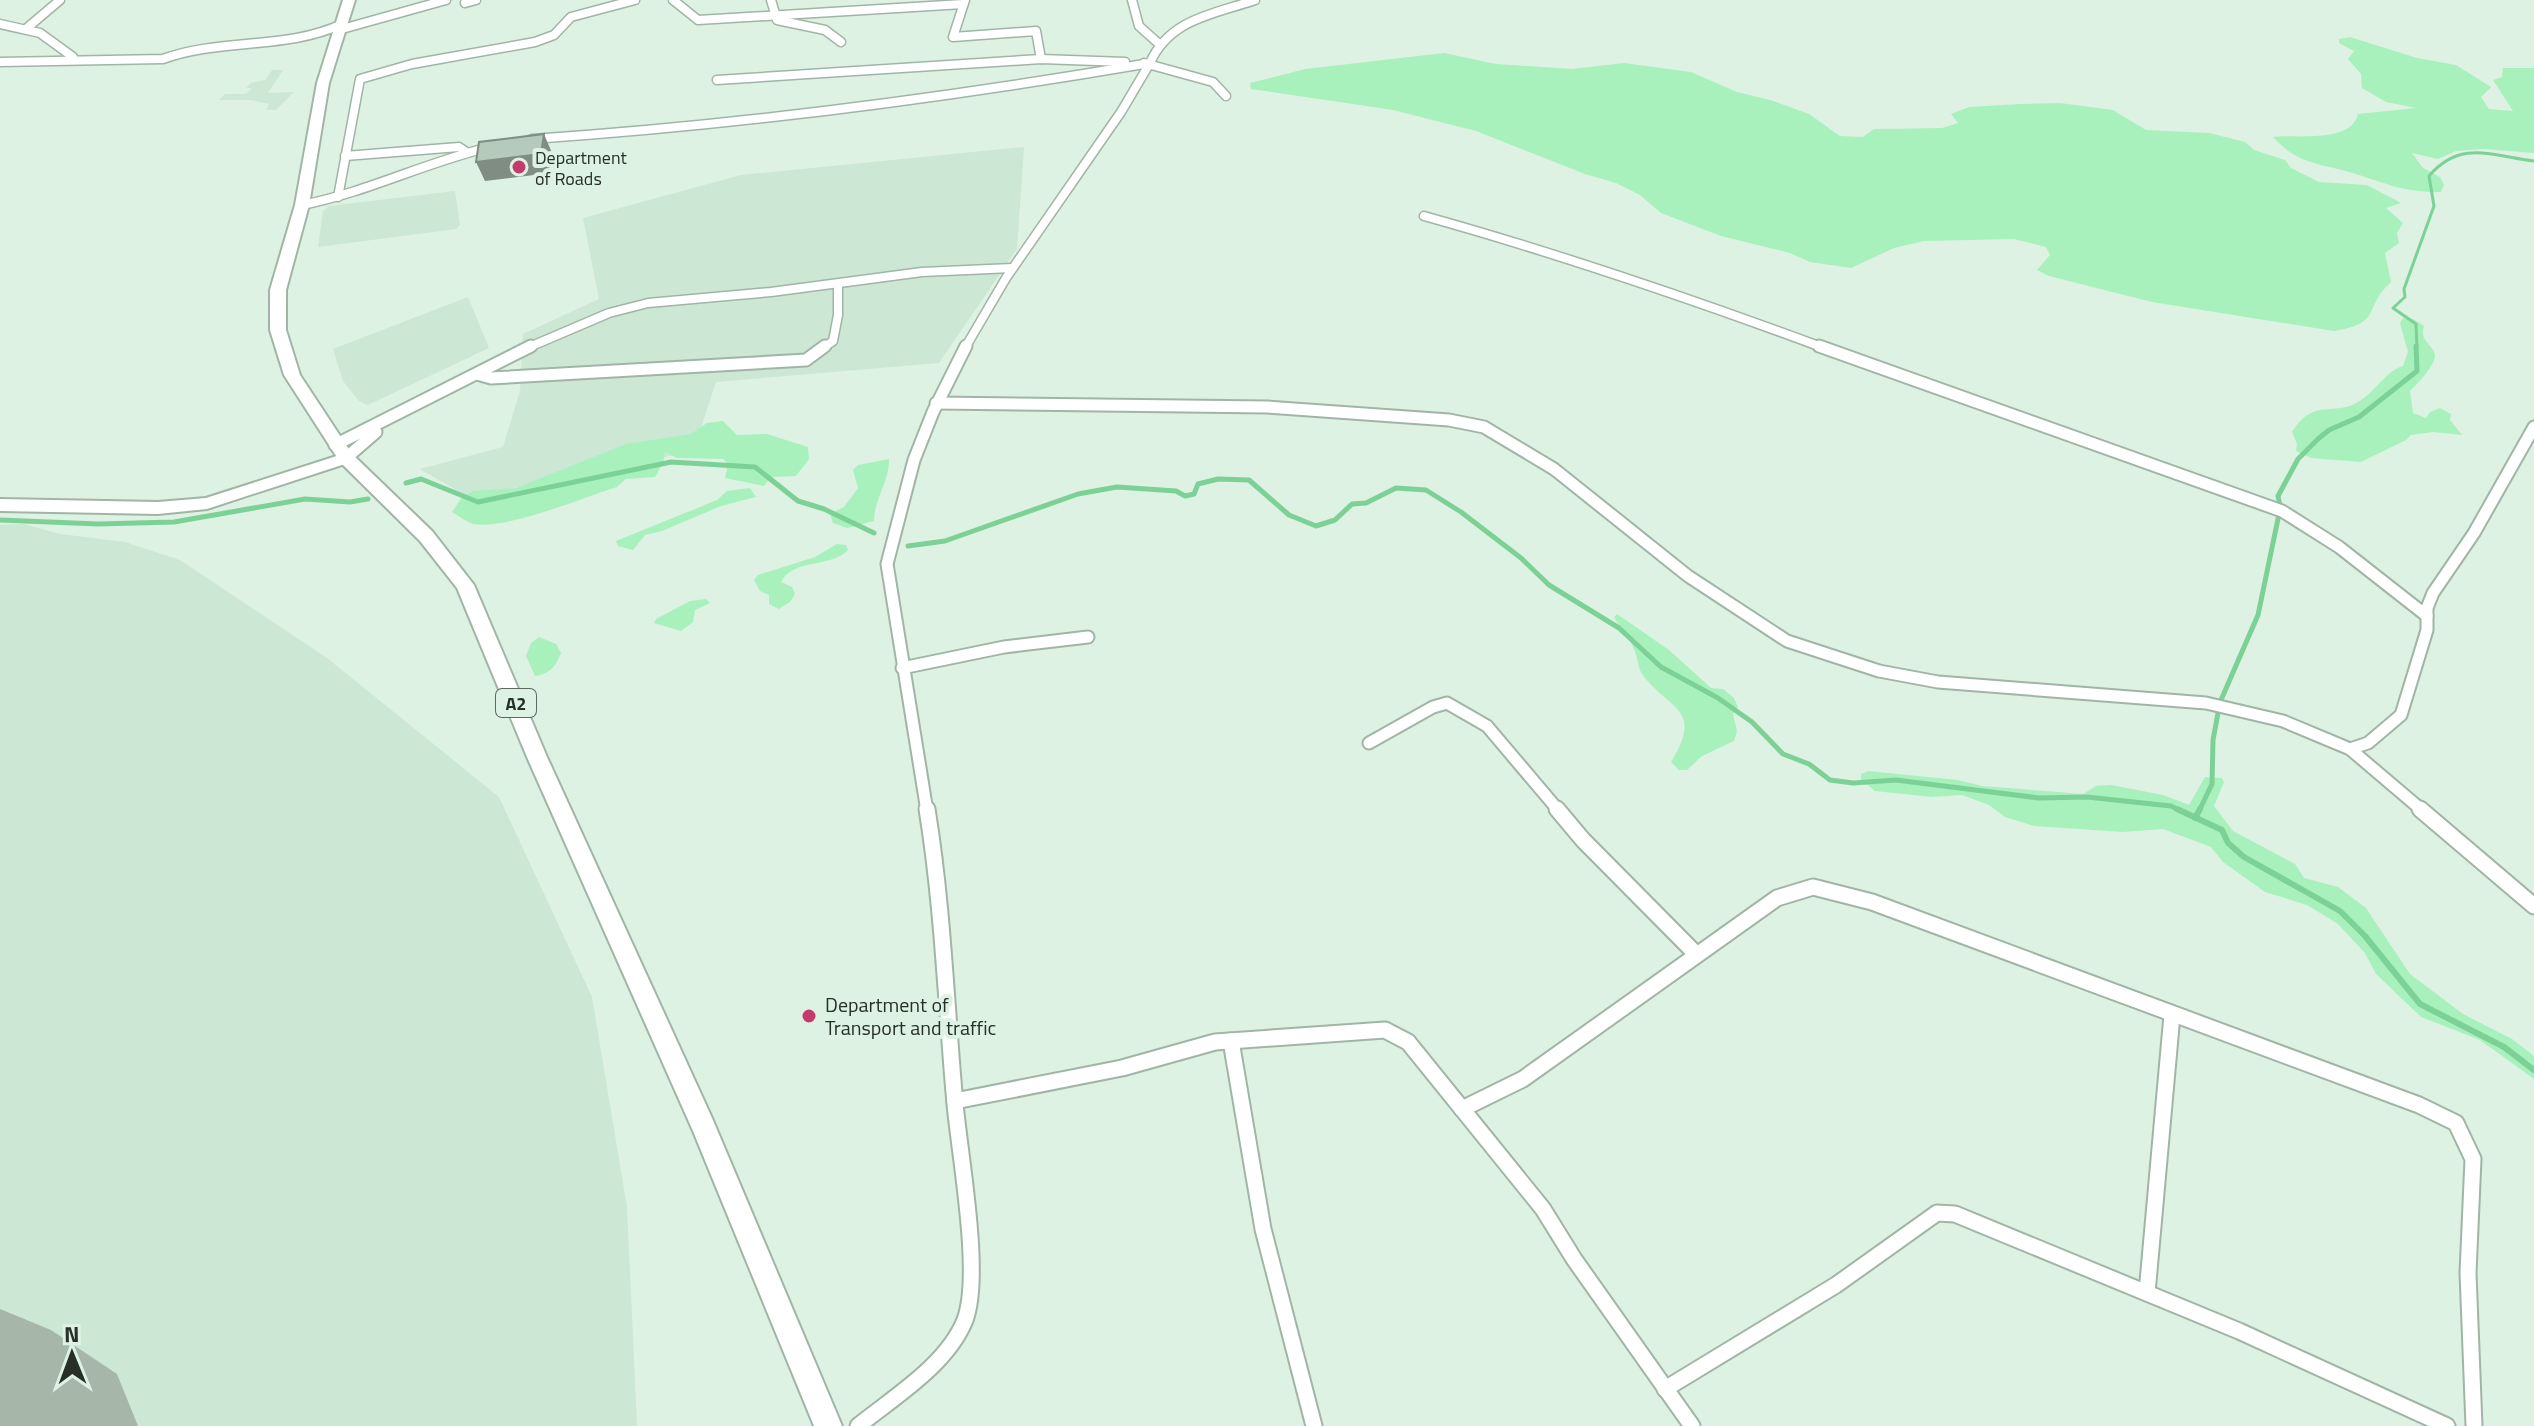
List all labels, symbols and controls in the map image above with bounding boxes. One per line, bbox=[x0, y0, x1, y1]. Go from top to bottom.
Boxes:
place label: Department of Roads bbox=[535, 144, 627, 192]
marker: Department of Roads bbox=[510, 158, 528, 176]
road number: A2 bbox=[496, 689, 536, 717]
place label: Department of Transport and traffic bbox=[825, 989, 996, 1043]
marker: Department of Transport and traffic bbox=[800, 1007, 818, 1025]
north arrow bbox=[32, 1314, 112, 1394]
text: N bbox=[64, 1317, 80, 1351]

